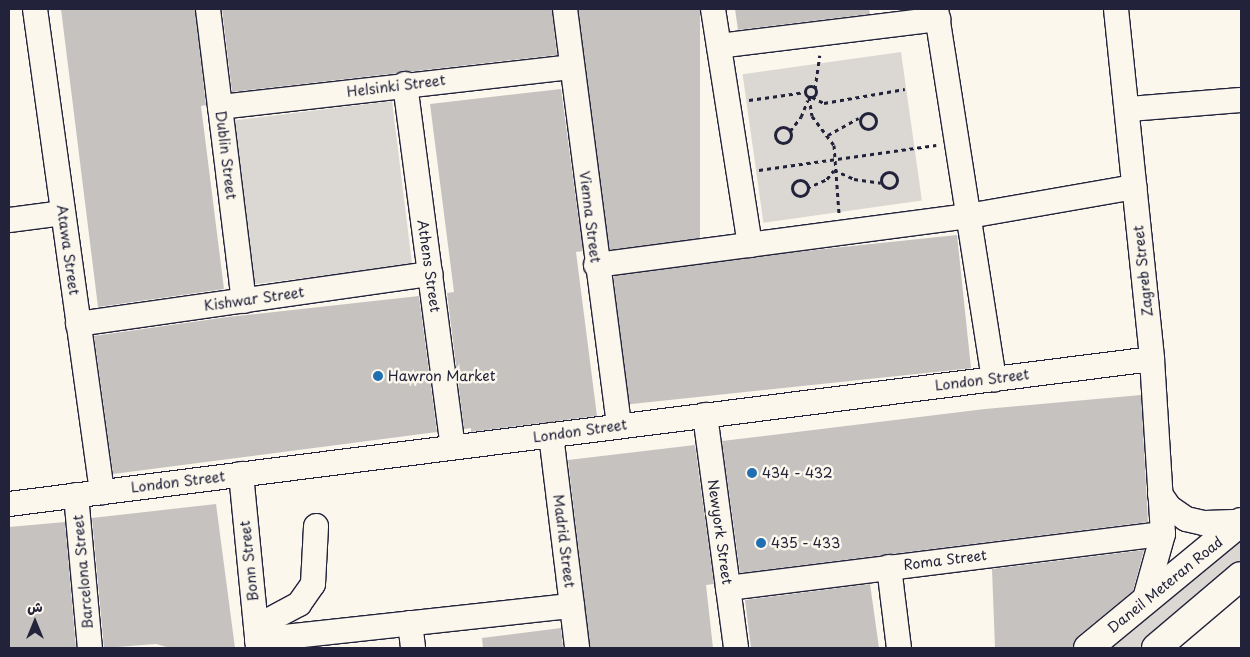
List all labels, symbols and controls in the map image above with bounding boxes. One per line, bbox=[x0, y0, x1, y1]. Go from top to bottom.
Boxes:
street label: Helsinki Street bbox=[346, 72, 446, 100]
street label: Dublin Street bbox=[212, 109, 240, 201]
street label: Vienna Street bbox=[576, 170, 604, 264]
street label: Atawa Street bbox=[53, 204, 83, 296]
street label: Athens Street bbox=[414, 219, 444, 313]
street label: Zagreb Street bbox=[1130, 224, 1156, 318]
street label: Kishwar Street bbox=[203, 284, 305, 314]
street label: London Street bbox=[934, 366, 1030, 394]
place label: Hawron Market bbox=[388, 368, 495, 384]
marker: Hawron Market bbox=[372, 370, 384, 382]
street label: London Street bbox=[532, 416, 628, 446]
place label: 434 - 432 bbox=[762, 465, 833, 481]
marker: 434 - 432 bbox=[746, 467, 758, 479]
street label: London Street bbox=[130, 468, 226, 496]
street label: Newyork Street bbox=[704, 478, 736, 586]
street label: Madrid Street bbox=[550, 493, 578, 589]
street label: Barcelona Street bbox=[70, 514, 96, 630]
street label: Bonn Street bbox=[236, 520, 262, 602]
street label: Daneil Meteran Road bbox=[1104, 534, 1226, 636]
place label: 435 - 433 bbox=[771, 535, 841, 551]
marker: 435 - 433 bbox=[755, 537, 767, 549]
street label: Roma Street bbox=[902, 547, 988, 573]
text: ش bbox=[27, 596, 43, 617]
north arrow bbox=[10, 597, 60, 647]

